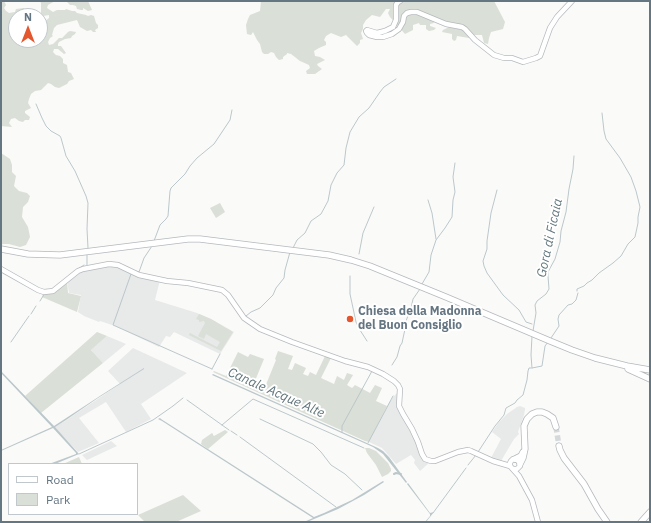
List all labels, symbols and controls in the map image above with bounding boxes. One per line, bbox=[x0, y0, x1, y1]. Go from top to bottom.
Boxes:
north arrow bbox=[8, 8, 48, 48]
text: N bbox=[24, 10, 32, 24]
water label: Gora di Ficaia bbox=[534, 197, 566, 279]
place label: Chiesa della Madonna del Buon Consiglio bbox=[358, 305, 482, 333]
marker: Chiesa della Madonna del Buon Consiglio bbox=[345, 314, 355, 324]
water label: Canale Acque Alte bbox=[225, 365, 327, 421]
legend bbox=[8, 463, 138, 515]
text: Road bbox=[46, 472, 74, 487]
text: Park bbox=[46, 492, 70, 507]

